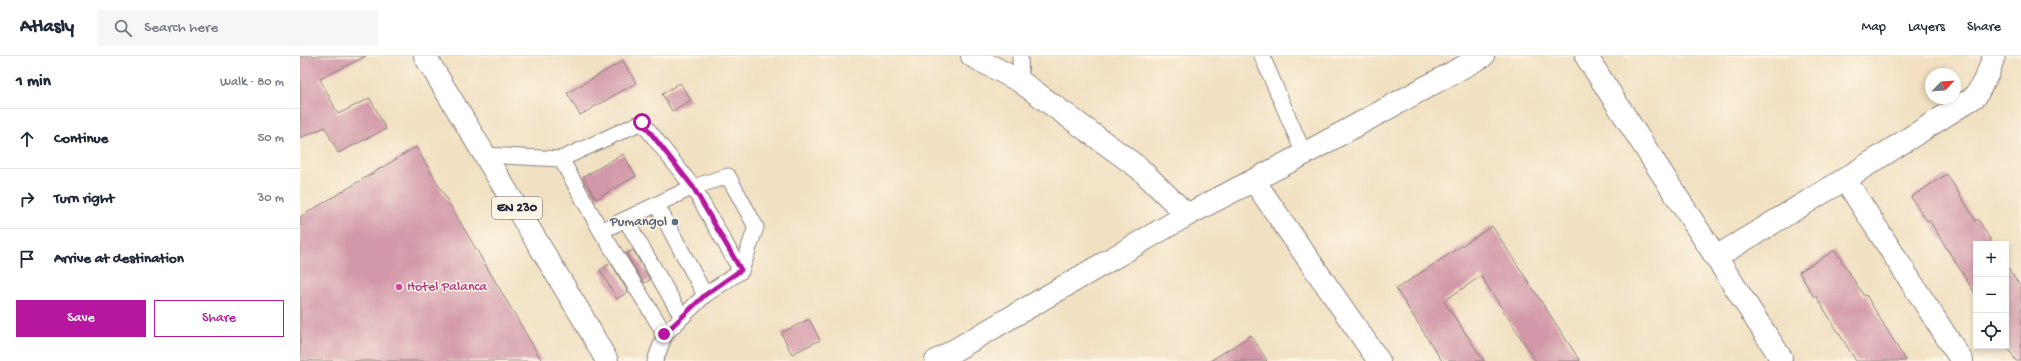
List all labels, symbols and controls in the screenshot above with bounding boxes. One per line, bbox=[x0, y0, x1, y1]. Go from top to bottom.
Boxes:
search box bbox=[98, 10, 378, 46]
text: Atlasly bbox=[20, 16, 74, 39]
icon: search bbox=[112, 17, 134, 39]
text: Search here bbox=[144, 19, 218, 37]
text: Map bbox=[1862, 19, 1886, 36]
text: Layers bbox=[1908, 19, 1945, 36]
text: Share bbox=[1967, 19, 2001, 36]
north arrow bbox=[1925, 68, 1961, 104]
text: 1 min bbox=[16, 72, 51, 92]
text: Walk · 80 m bbox=[220, 75, 284, 90]
route start bbox=[633, 113, 651, 131]
icon: ahead bbox=[16, 128, 38, 150]
text: Continue bbox=[54, 130, 108, 148]
text: 50 m bbox=[257, 131, 284, 146]
icon: right bbox=[16, 188, 38, 210]
text: Turn right bbox=[54, 190, 114, 208]
text: 30 m bbox=[258, 191, 284, 206]
road number: EN 230 bbox=[492, 197, 542, 219]
place label: Pumangol bbox=[609, 214, 667, 231]
marker: Pumangol bbox=[670, 217, 680, 227]
map controls bbox=[1973, 241, 2009, 349]
button: + bbox=[1973, 241, 2009, 277]
icon: arrive bbox=[16, 248, 38, 270]
text: Arrive at destination bbox=[54, 250, 184, 268]
button: − bbox=[1973, 277, 2009, 313]
place label: Hotel Palanca bbox=[407, 279, 488, 296]
marker: Hotel Palanca bbox=[394, 282, 404, 292]
button: Save bbox=[16, 300, 146, 337]
button: Share bbox=[154, 300, 284, 337]
button: locate bbox=[1973, 313, 2009, 349]
route end bbox=[655, 325, 673, 343]

